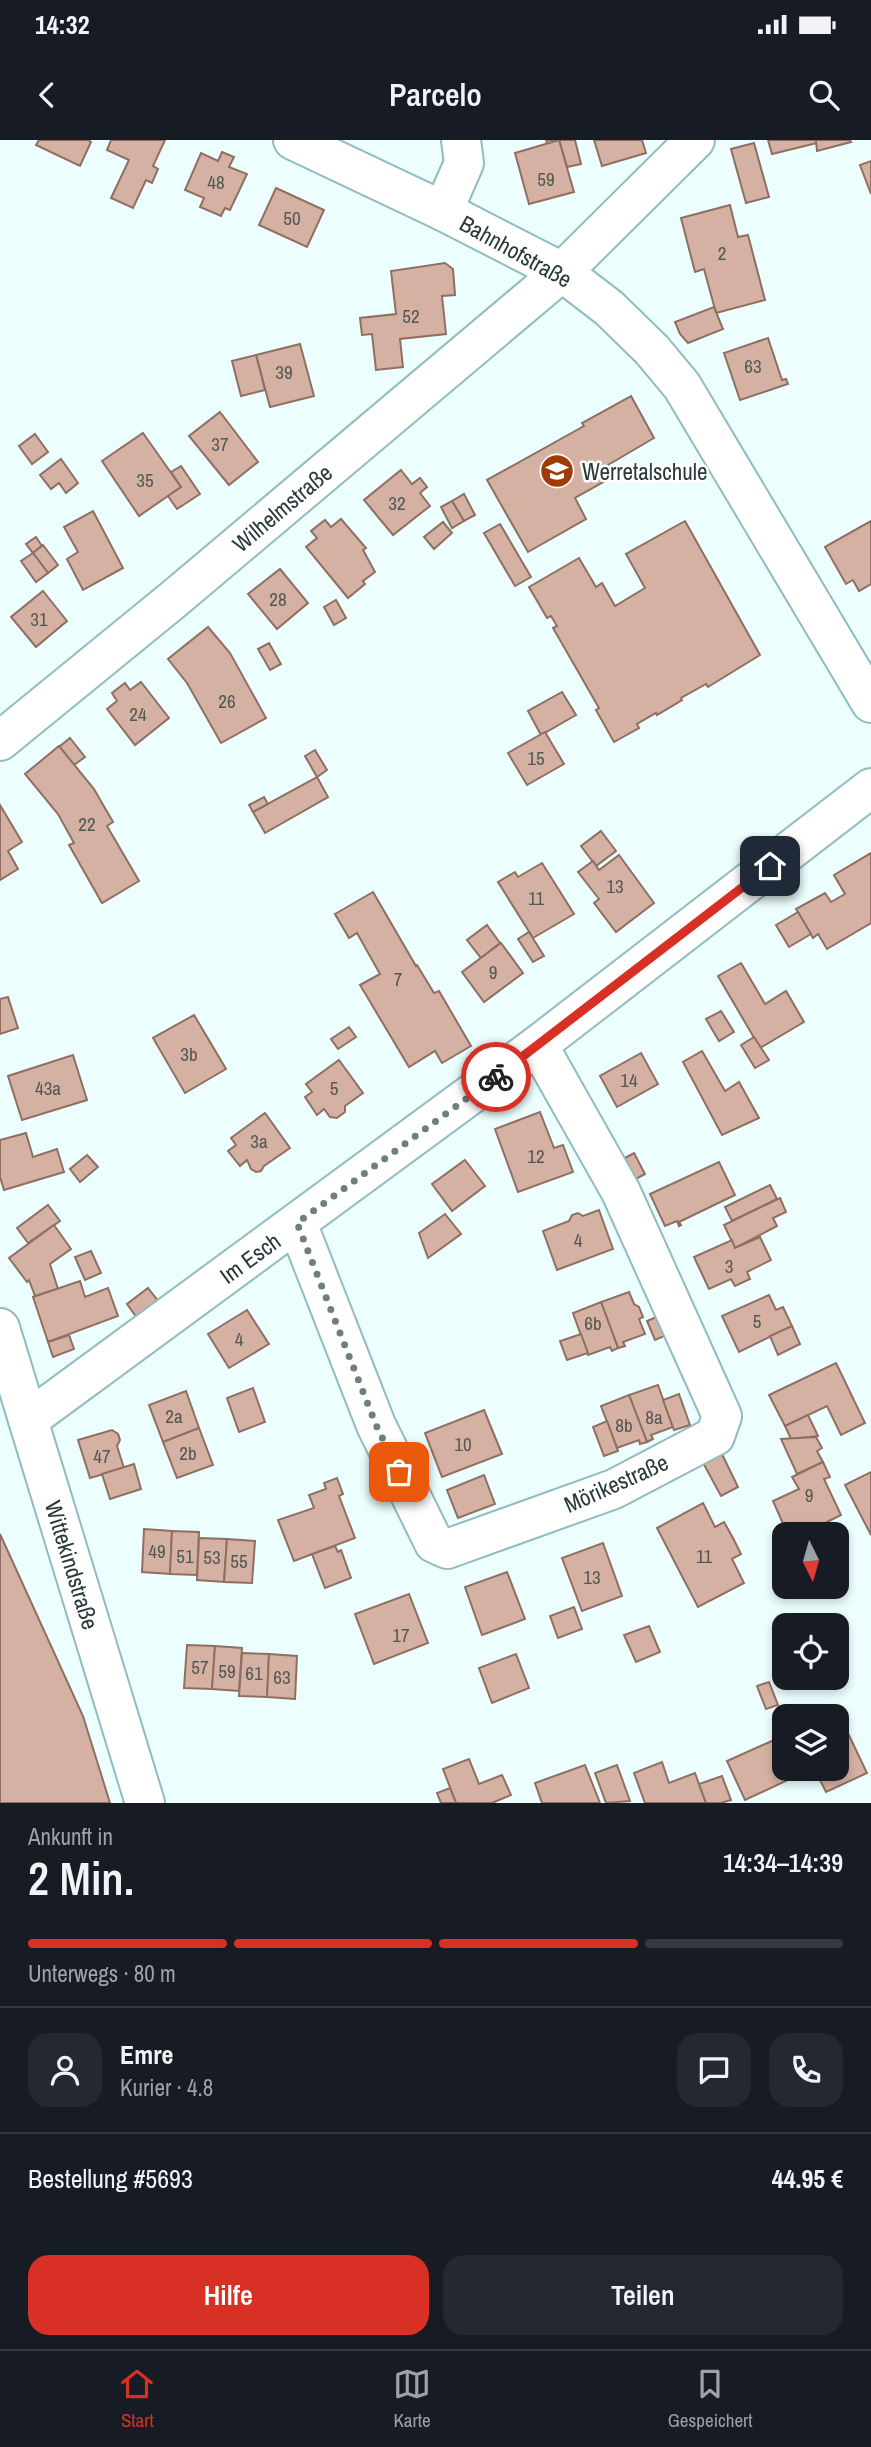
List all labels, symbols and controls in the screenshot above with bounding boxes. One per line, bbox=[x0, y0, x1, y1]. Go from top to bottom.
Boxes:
text: 14:32 bbox=[35, 7, 90, 42]
text: Parcelo bbox=[389, 73, 482, 116]
icon: back bbox=[28, 76, 66, 114]
icon: search bbox=[805, 76, 843, 114]
house number: 59 bbox=[537, 166, 555, 192]
house number: 48 bbox=[207, 169, 225, 195]
house number: 50 bbox=[283, 205, 301, 231]
street label: Bahnhofstraße bbox=[454, 207, 578, 295]
house number: 2 bbox=[718, 240, 726, 266]
house number: 52 bbox=[402, 303, 420, 329]
house number: 63 bbox=[744, 353, 762, 379]
house number: 39 bbox=[275, 359, 293, 385]
house number: 37 bbox=[211, 431, 229, 457]
school or university icon: Werretalschule bbox=[538, 452, 576, 490]
place label: Werretalschule bbox=[582, 456, 707, 487]
street label: Wilhelmstraße bbox=[225, 457, 339, 559]
house number: 35 bbox=[136, 467, 154, 493]
house number: 32 bbox=[388, 490, 406, 516]
house number: 28 bbox=[269, 586, 287, 612]
house number: 31 bbox=[30, 606, 48, 632]
house number: 26 bbox=[218, 688, 236, 714]
house number: 24 bbox=[129, 701, 147, 727]
house number: 15 bbox=[527, 745, 545, 771]
house number: 22 bbox=[78, 811, 96, 837]
pin bbox=[740, 836, 800, 896]
icon: home bbox=[751, 847, 789, 885]
house number: 13 bbox=[606, 873, 624, 899]
house number: 11 bbox=[528, 885, 544, 911]
house number: 9 bbox=[489, 959, 497, 985]
house number: 7 bbox=[394, 966, 403, 992]
house number: 3b bbox=[180, 1041, 198, 1067]
courier bbox=[461, 1042, 531, 1112]
icon: bike bbox=[477, 1058, 515, 1096]
house number: 14 bbox=[620, 1067, 638, 1093]
house number: 43a bbox=[35, 1075, 61, 1101]
house number: 5 bbox=[330, 1075, 339, 1101]
house number: 3a bbox=[250, 1128, 268, 1154]
house number: 12 bbox=[527, 1143, 545, 1169]
street label: Im Esch bbox=[213, 1225, 287, 1291]
house number: 4 bbox=[574, 1227, 583, 1253]
house number: 3 bbox=[725, 1253, 733, 1279]
house number: 5 bbox=[753, 1308, 762, 1334]
house number: 6b bbox=[584, 1310, 602, 1336]
house number: 4 bbox=[235, 1326, 244, 1352]
house number: 2a bbox=[165, 1403, 183, 1429]
house number: 8a bbox=[645, 1404, 663, 1430]
house number: 8b bbox=[615, 1412, 633, 1438]
house number: 10 bbox=[454, 1431, 472, 1457]
house number: 2b bbox=[179, 1440, 197, 1466]
pin bbox=[369, 1442, 429, 1502]
house number: 47 bbox=[93, 1443, 111, 1469]
street label: Mörikestraße bbox=[559, 1446, 673, 1520]
icon: bag bbox=[380, 1453, 418, 1491]
house number: 9 bbox=[805, 1482, 813, 1508]
street label: Wittekindstraße bbox=[38, 1497, 106, 1633]
north arrow bbox=[772, 1522, 849, 1600]
map controls bbox=[772, 1522, 849, 1781]
house number: 49 bbox=[148, 1538, 166, 1564]
house number: 51 bbox=[176, 1543, 194, 1569]
house number: 11 bbox=[696, 1543, 712, 1569]
house number: 53 bbox=[203, 1544, 221, 1570]
house number: 55 bbox=[230, 1548, 248, 1574]
house number: 13 bbox=[583, 1564, 601, 1590]
button: locate bbox=[772, 1613, 849, 1690]
house number: 17 bbox=[392, 1622, 410, 1648]
house number: 57 bbox=[191, 1654, 209, 1680]
house number: 59 bbox=[218, 1658, 236, 1684]
house number: 61 bbox=[245, 1660, 263, 1686]
house number: 63 bbox=[273, 1664, 291, 1690]
button: layers bbox=[772, 1704, 849, 1781]
text: Ankunft in bbox=[28, 1821, 113, 1852]
text: 14:34–14:39 bbox=[723, 1845, 843, 1880]
text: 2 Min. bbox=[28, 1847, 134, 1909]
text: Unterwegs · 80 m bbox=[28, 1958, 176, 1989]
button: person bbox=[28, 2033, 102, 2107]
button: chat bbox=[677, 2033, 751, 2107]
button: phone bbox=[769, 2033, 843, 2107]
text: Emre bbox=[120, 2037, 173, 2072]
text: Kurier · 4.8 bbox=[120, 2072, 213, 2103]
text: Bestellung #5693 bbox=[28, 2161, 193, 2196]
text: 44.95 € bbox=[772, 2161, 843, 2196]
button: Hilfe bbox=[28, 2255, 429, 2335]
button: Teilen bbox=[443, 2255, 843, 2335]
tab: Start bbox=[118, 2365, 156, 2433]
tab: Karte bbox=[393, 2365, 431, 2433]
tab: Gespeichert bbox=[668, 2365, 753, 2433]

